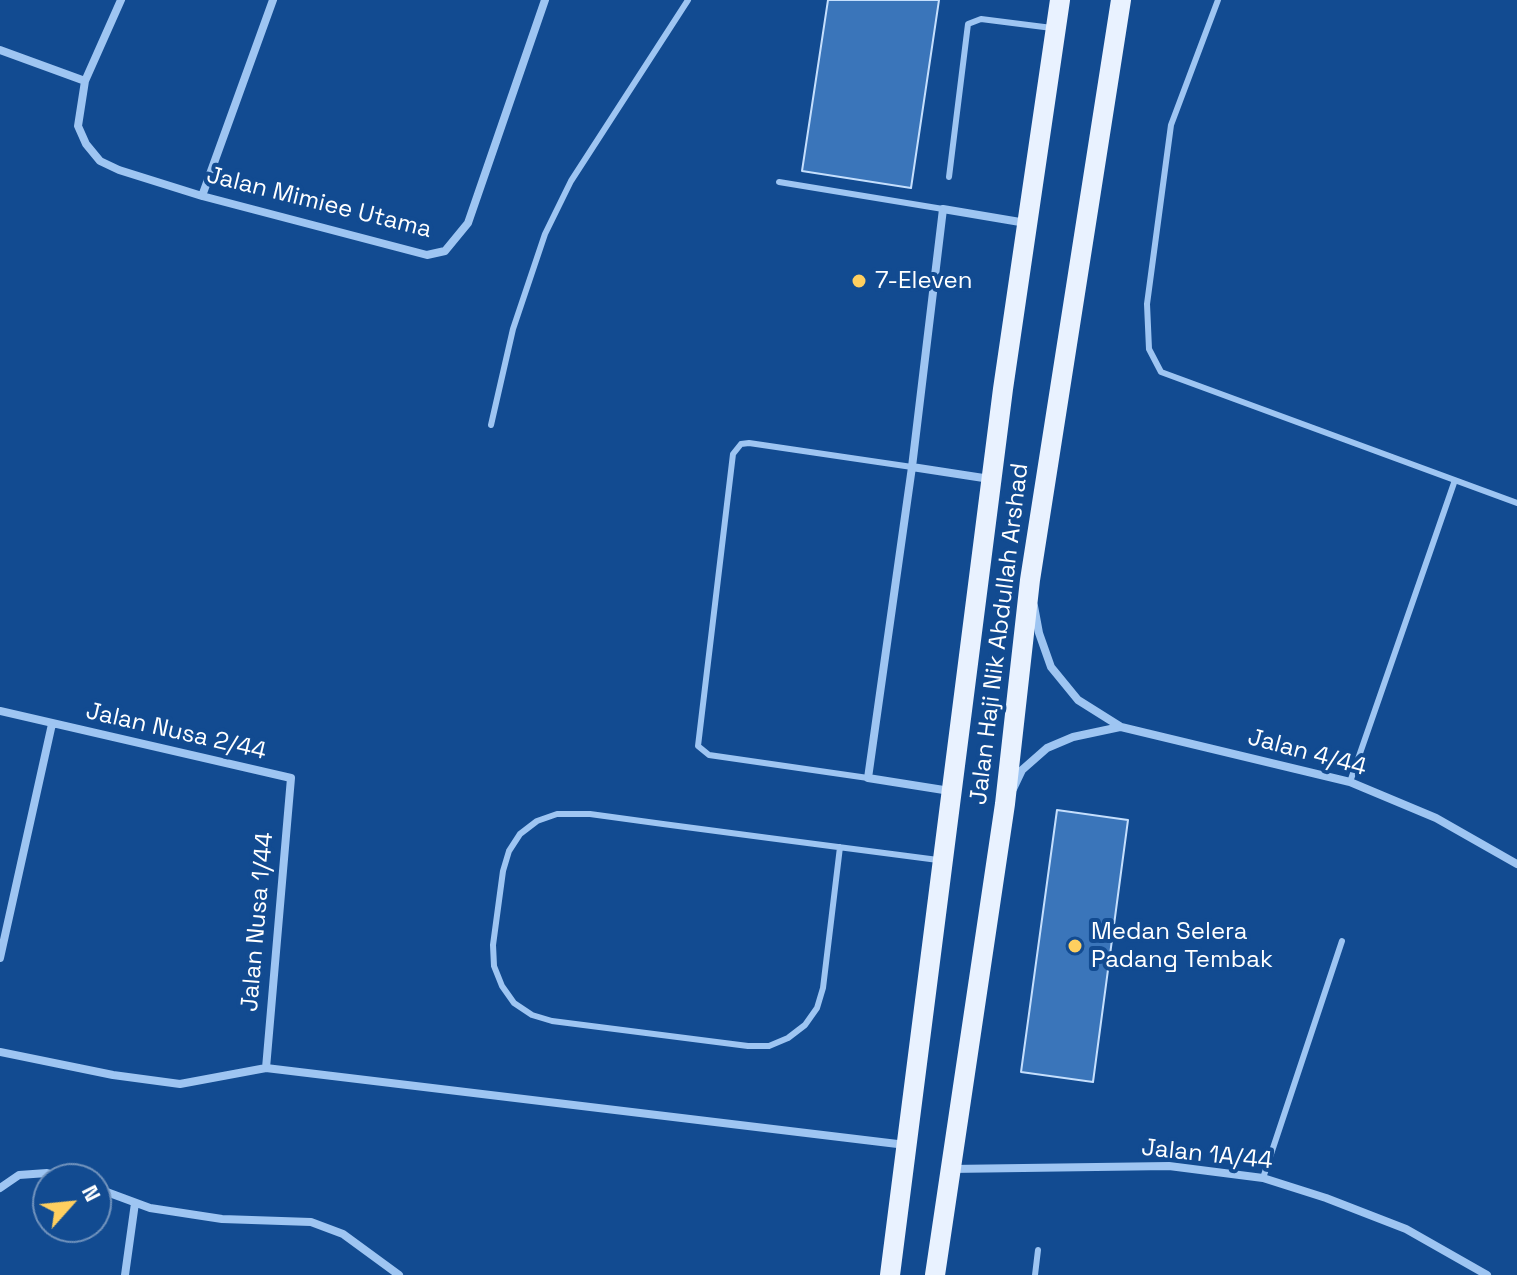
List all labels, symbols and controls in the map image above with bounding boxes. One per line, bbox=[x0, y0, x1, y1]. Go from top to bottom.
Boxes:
street label: Jalan Mimiee Utama bbox=[203, 161, 435, 245]
place label: 7-Eleven bbox=[875, 267, 973, 295]
marker: 7-Eleven bbox=[850, 272, 868, 290]
street label: Jalan Haji Nik Abdullah Arshad bbox=[965, 462, 1035, 806]
street label: Jalan Nusa 2/44 bbox=[83, 697, 269, 767]
street label: Jalan 4/44 bbox=[1244, 723, 1370, 783]
street label: Jalan Nusa 1/44 bbox=[236, 831, 280, 1013]
place label: Medan Selera Padang Tembak bbox=[1091, 918, 1273, 974]
marker: Medan Selera Padang Tembak bbox=[1066, 937, 1084, 955]
street label: Jalan 1A/44 bbox=[1140, 1134, 1274, 1176]
north arrow bbox=[32, 1163, 112, 1243]
text: N bbox=[76, 1180, 107, 1206]

